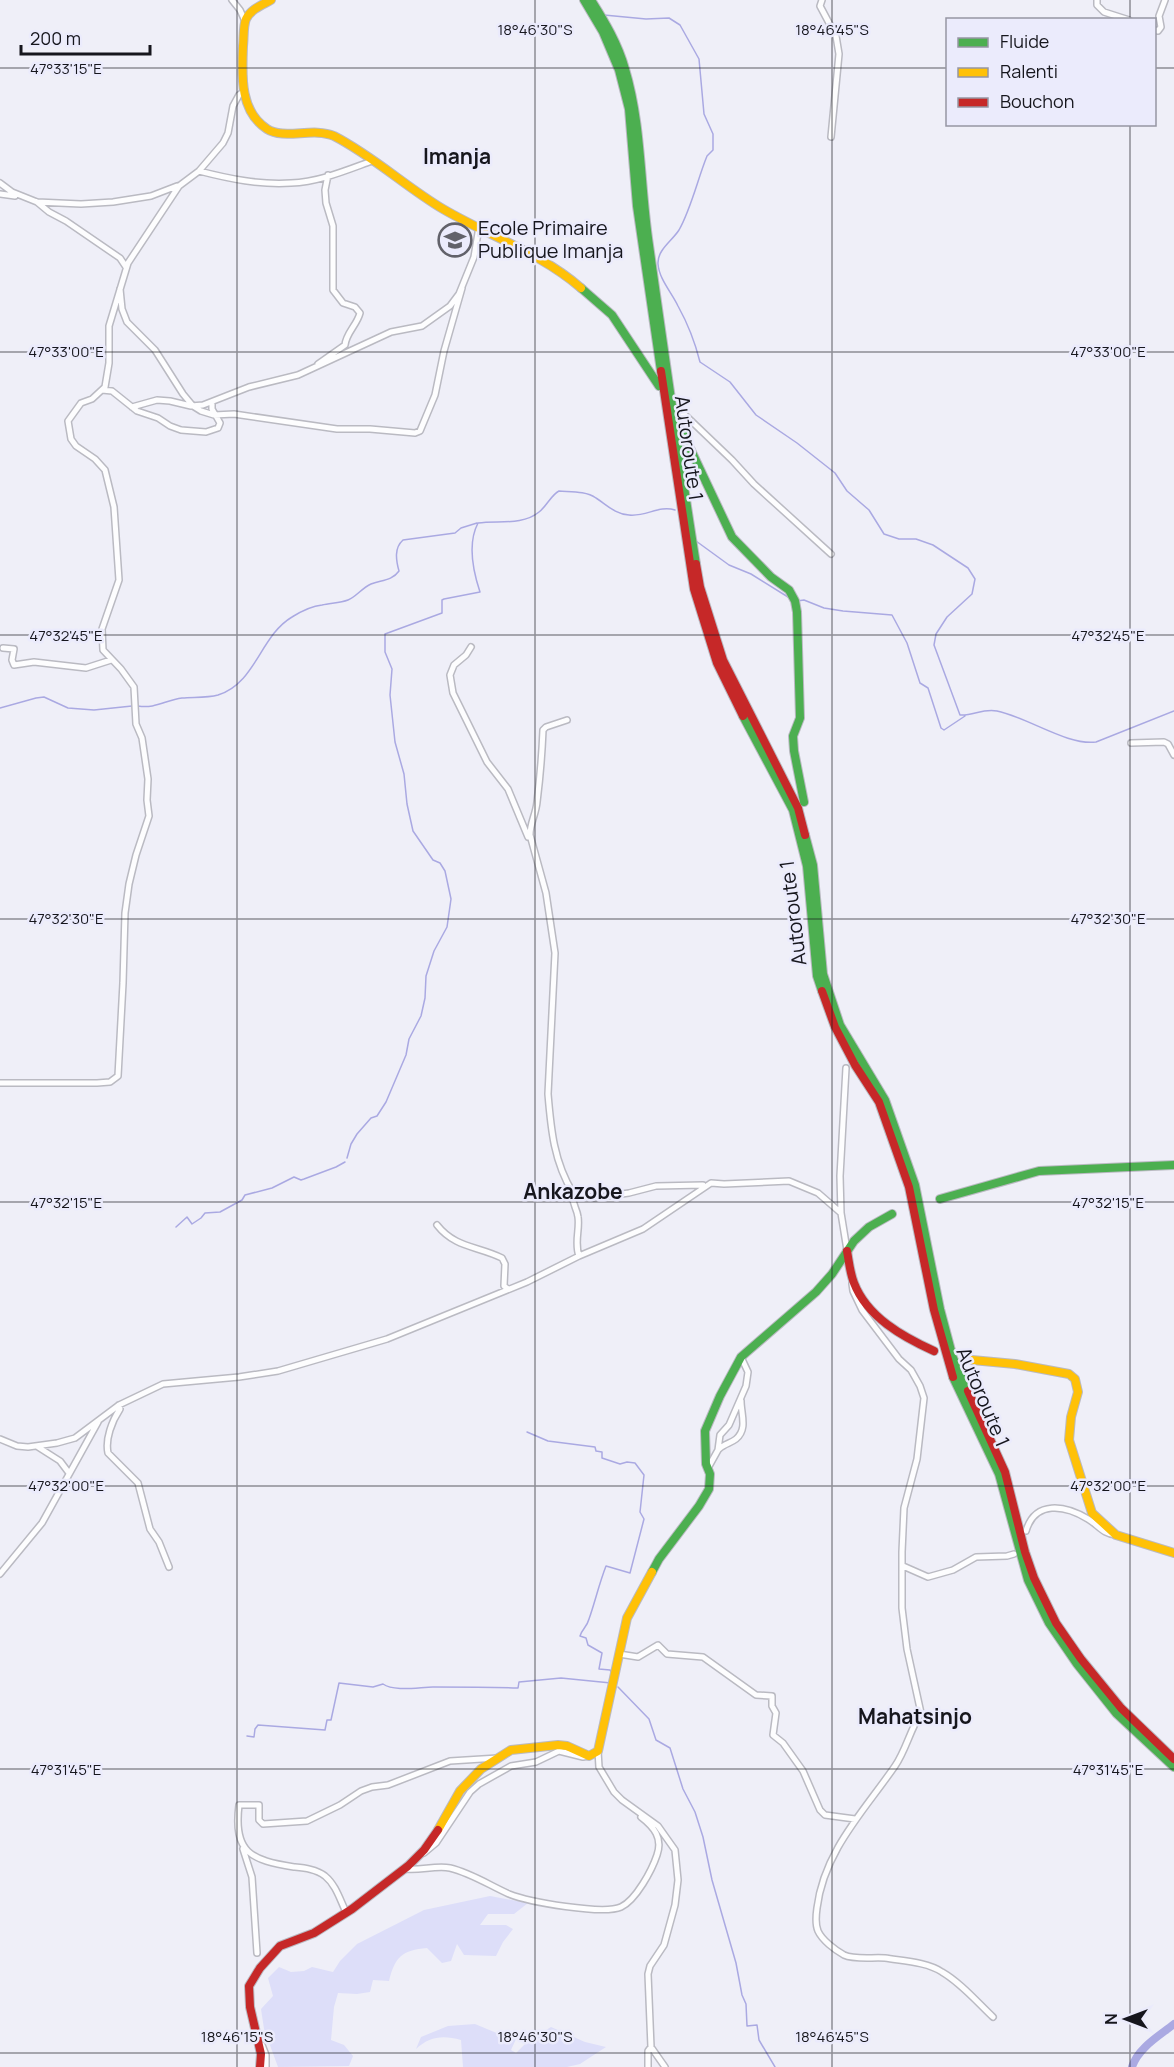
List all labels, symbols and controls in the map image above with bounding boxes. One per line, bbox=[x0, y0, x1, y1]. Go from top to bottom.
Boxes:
scale bar bbox=[21, 18, 150, 56]
legend bbox=[946, 18, 1156, 126]
text: 18°46'30"S bbox=[497, 19, 573, 40]
text: 18°46'45"S bbox=[795, 19, 869, 40]
text: 200 m bbox=[30, 26, 81, 50]
text: Fluide bbox=[1000, 29, 1049, 53]
text: 47°33'15"E bbox=[30, 58, 102, 79]
text: Ralenti bbox=[1000, 59, 1058, 83]
text: Bouchon bbox=[1000, 89, 1074, 113]
district label: Imanja bbox=[423, 142, 491, 170]
place label: Ecole Primaire Publique Imanja bbox=[478, 214, 623, 264]
school or university icon: Ecole Primaire Publique Imanja bbox=[437, 222, 473, 258]
text: 47°33'00"E bbox=[28, 341, 104, 362]
text: 47°33'00"E bbox=[1070, 341, 1146, 362]
street label: Autoroute 1 bbox=[669, 394, 710, 502]
text: 47°32'45"E bbox=[29, 625, 103, 646]
text: 47°32'45"E bbox=[1071, 625, 1145, 646]
street label: Autoroute 1 bbox=[773, 859, 812, 967]
text: 47°32'30"E bbox=[28, 908, 104, 929]
text: 47°32'30"E bbox=[1070, 908, 1146, 929]
district label: Ankazobe bbox=[523, 1177, 623, 1205]
text: 47°32'15"E bbox=[30, 1192, 102, 1213]
text: 47°32'15"E bbox=[1072, 1192, 1144, 1213]
street label: Autoroute 1 bbox=[950, 1343, 1017, 1451]
text: 47°32'00"E bbox=[28, 1475, 104, 1496]
text: 47°32'00"E bbox=[1070, 1475, 1146, 1496]
district label: Mahatsinjo bbox=[858, 1702, 972, 1730]
text: 47°31'45"E bbox=[31, 1759, 101, 1780]
text: 47°31'45"E bbox=[1073, 1759, 1143, 1780]
north arrow bbox=[1096, 1989, 1156, 2049]
text: N bbox=[1100, 2013, 1122, 2025]
text: 18°46'15"S bbox=[201, 2026, 273, 2047]
text: 18°46'30"S bbox=[497, 2026, 573, 2047]
text: 18°46'45"S bbox=[795, 2026, 869, 2047]

